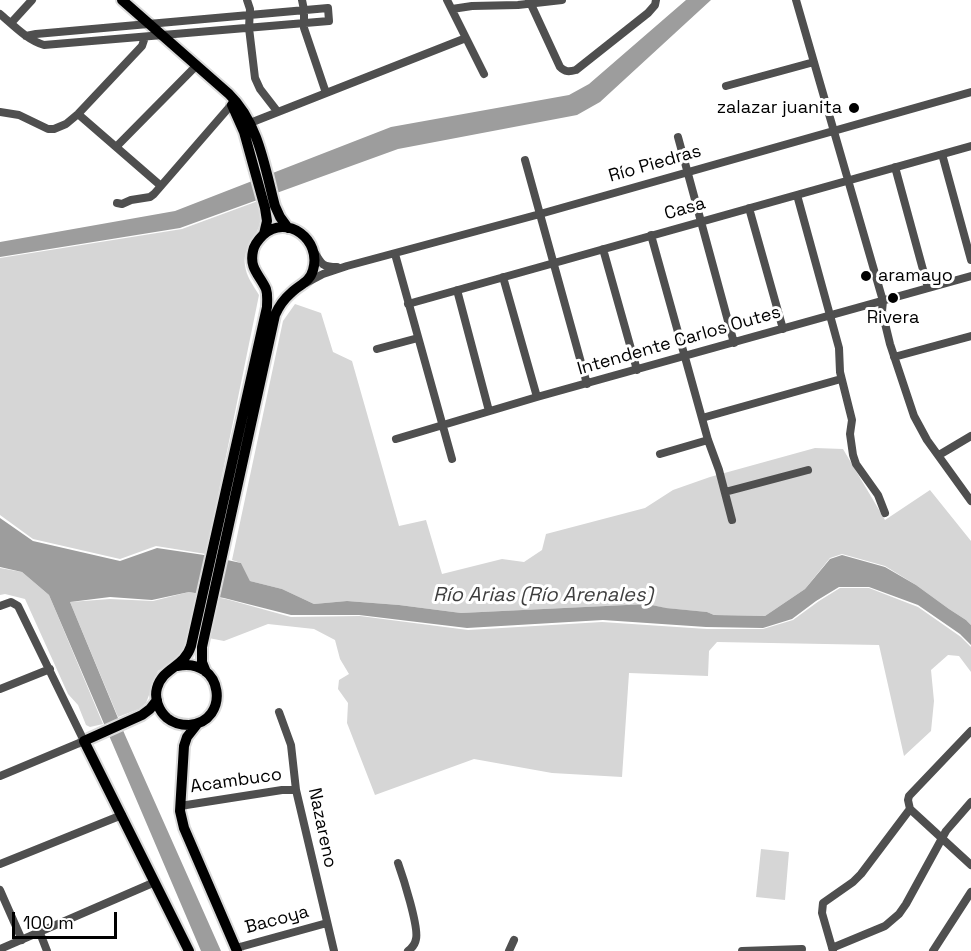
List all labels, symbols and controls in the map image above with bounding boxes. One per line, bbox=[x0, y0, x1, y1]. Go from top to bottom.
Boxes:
place label: zalazar juanita bbox=[717, 97, 842, 119]
marker: zalazar juanita bbox=[847, 101, 861, 115]
street label: Río Piedras bbox=[606, 140, 704, 188]
street label: Casa bbox=[662, 193, 708, 225]
place label: aramayo bbox=[878, 265, 953, 287]
marker: aramayo bbox=[859, 269, 873, 283]
marker: Rivera bbox=[886, 291, 900, 305]
street label: Intendente Carlos Outes bbox=[575, 302, 783, 380]
place label: Rivera bbox=[867, 307, 919, 329]
water label: Río Arias (Río Arenales) bbox=[433, 584, 653, 608]
street label: Acambuco bbox=[189, 764, 283, 798]
street label: Nazareno bbox=[303, 786, 341, 870]
scale bar bbox=[15, 900, 120, 938]
street label: Bacoya bbox=[243, 901, 311, 939]
text: 100 m bbox=[23, 911, 74, 934]

